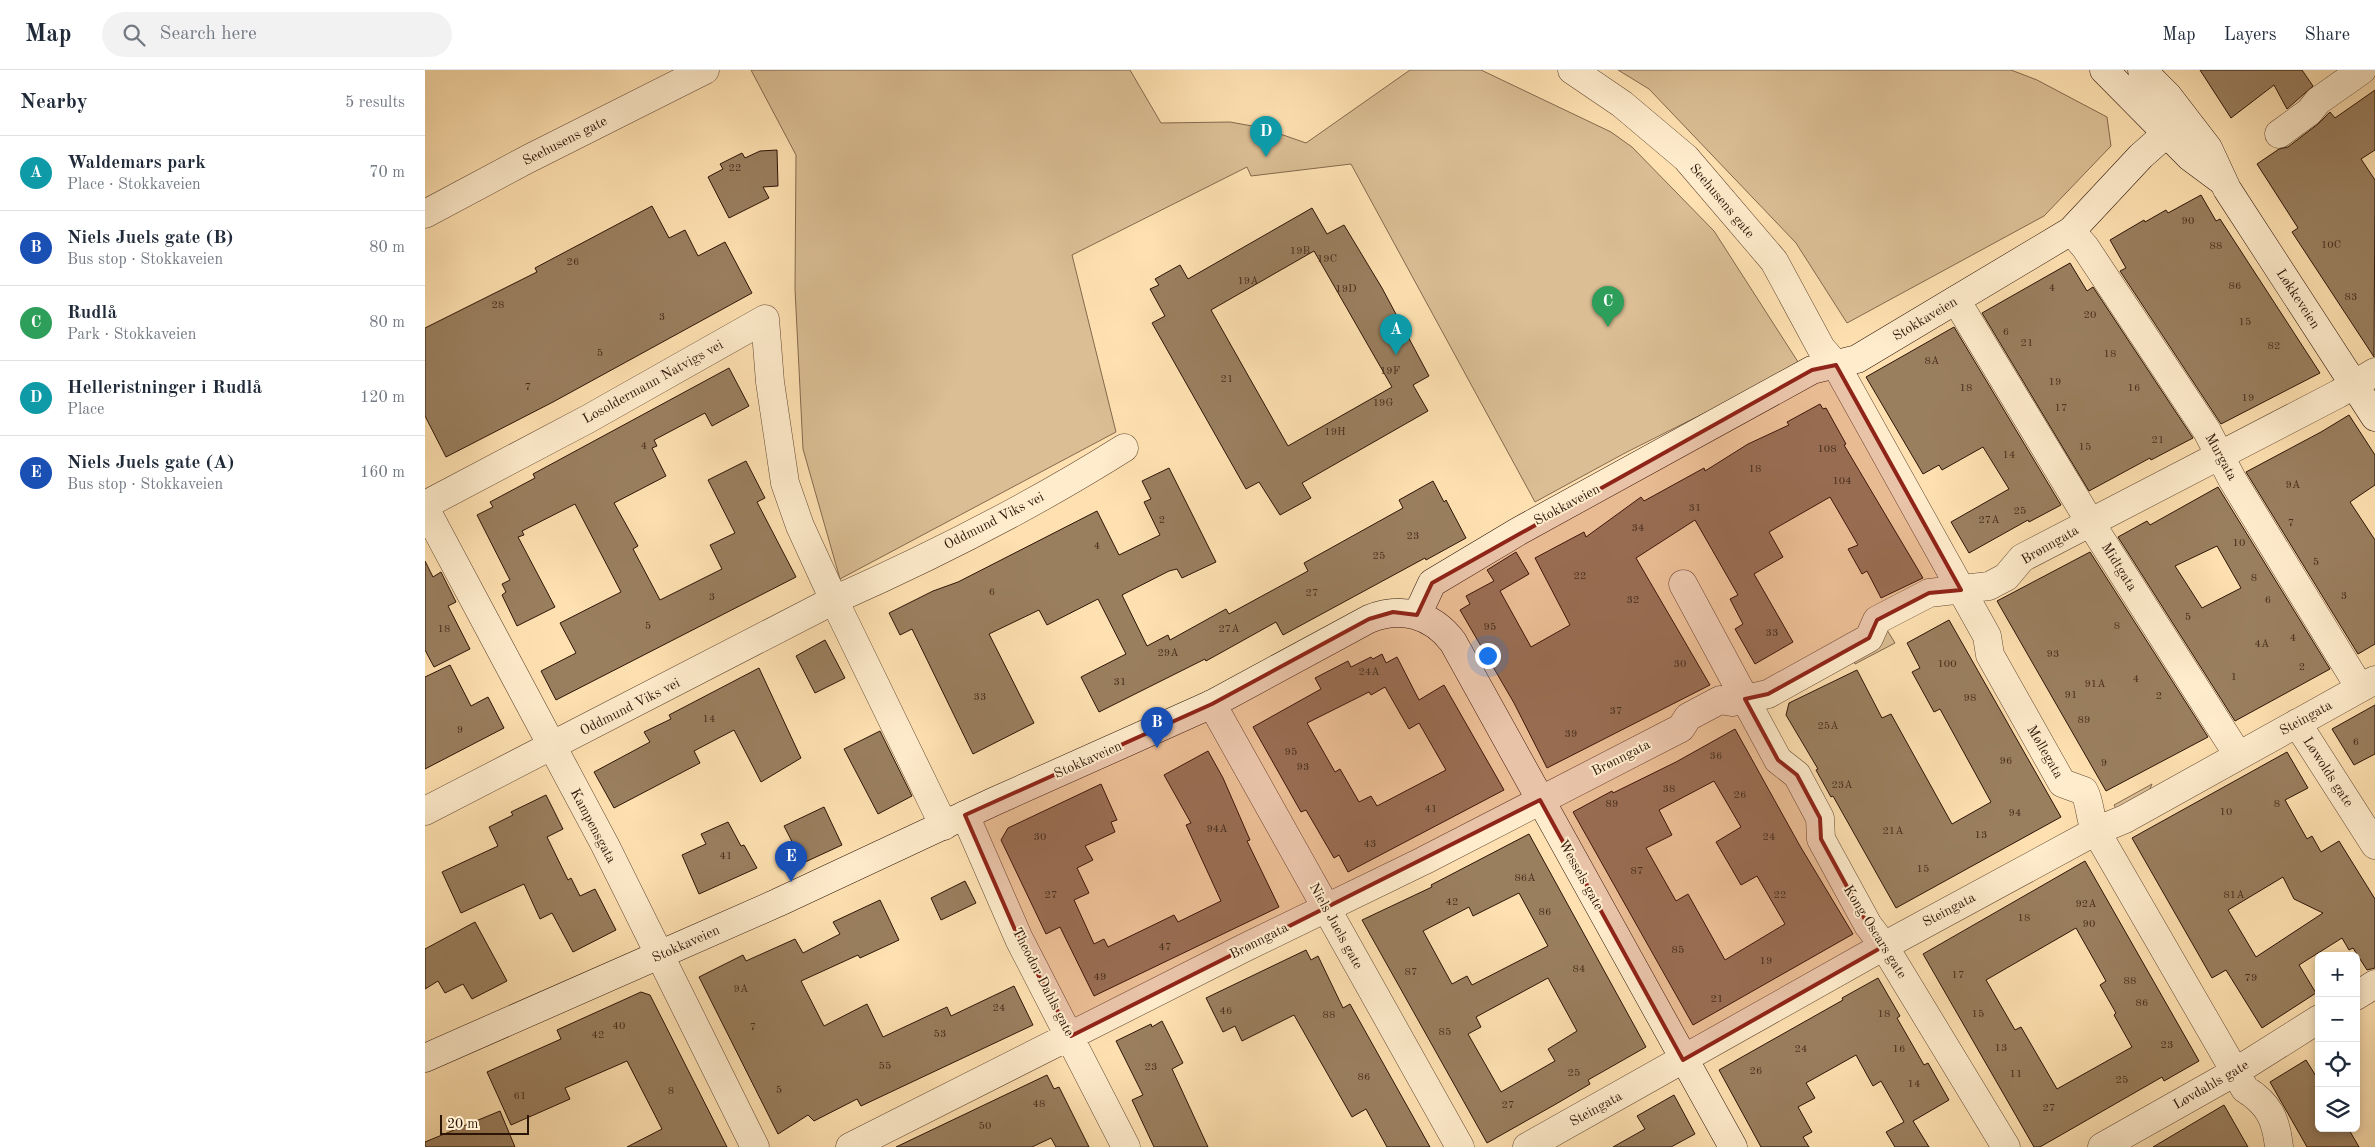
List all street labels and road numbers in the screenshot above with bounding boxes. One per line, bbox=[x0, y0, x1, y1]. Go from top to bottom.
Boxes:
street label: Seehusens gate bbox=[521, 114, 609, 168]
street label: Seehusens gate bbox=[1687, 161, 1757, 241]
street label: Løkkeveien bbox=[2274, 267, 2323, 332]
street label: Stokkaveien bbox=[1890, 294, 1960, 344]
street label: Losoldermann Natvigs vei bbox=[581, 337, 726, 426]
street label: Murgata bbox=[2202, 431, 2240, 483]
street label: Stokkaveien bbox=[1532, 482, 1603, 528]
street label: Oddmund Viks vei bbox=[942, 490, 1046, 552]
street label: Brønngata bbox=[2019, 523, 2081, 567]
street label: Midtgata bbox=[2099, 540, 2139, 594]
street label: Oddmund Viks vei bbox=[578, 676, 682, 738]
street label: Steingata bbox=[2277, 698, 2335, 738]
street label: Møllegata bbox=[2024, 723, 2066, 781]
street label: Løwolds gate bbox=[2300, 734, 2356, 810]
street label: Brønngata bbox=[1589, 737, 1653, 779]
street label: Stokkaveien bbox=[1052, 739, 1124, 781]
street label: Kampensgata bbox=[568, 786, 619, 866]
street label: Wessels gate bbox=[1556, 837, 1606, 913]
street label: Niels Juels gate bbox=[1307, 881, 1365, 971]
street label: Kong Oscars gate bbox=[1841, 883, 1909, 981]
street label: Steingata bbox=[1920, 890, 1978, 930]
street label: Brønngata bbox=[1227, 920, 1291, 962]
street label: Stokkaveien bbox=[650, 923, 722, 965]
street label: Theodor Dahls gate bbox=[1010, 925, 1076, 1039]
street label: Løvdahls gate bbox=[2171, 1058, 2251, 1112]
street label: Steingata bbox=[1567, 1089, 1625, 1129]

